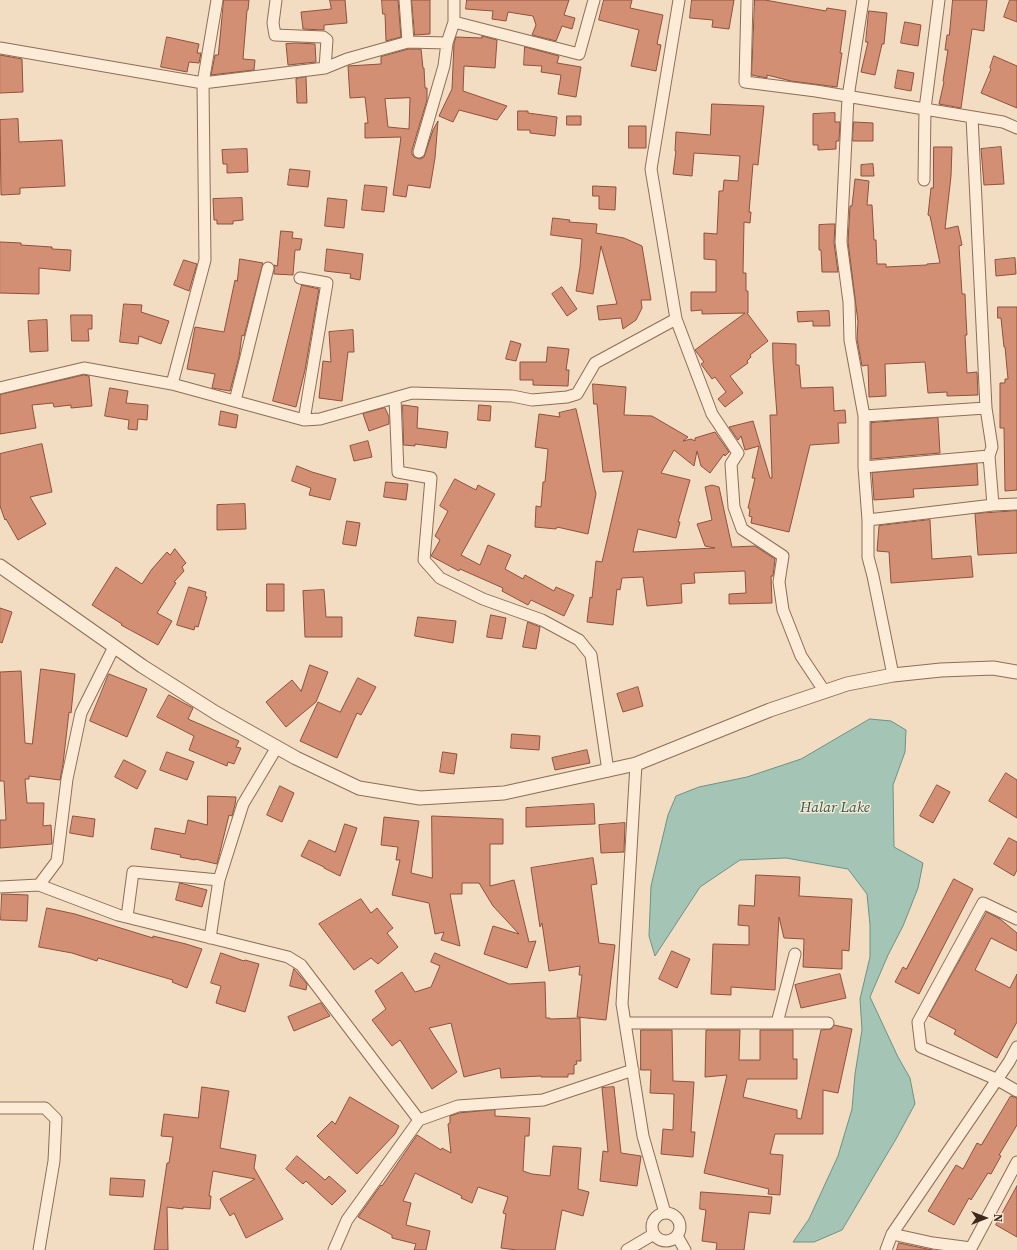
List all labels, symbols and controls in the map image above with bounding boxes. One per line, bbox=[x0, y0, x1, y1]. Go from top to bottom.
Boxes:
water label: Halar Lake bbox=[800, 799, 870, 817]
north arrow bbox=[965, 1198, 1005, 1238]
text: N bbox=[990, 1214, 1005, 1222]

